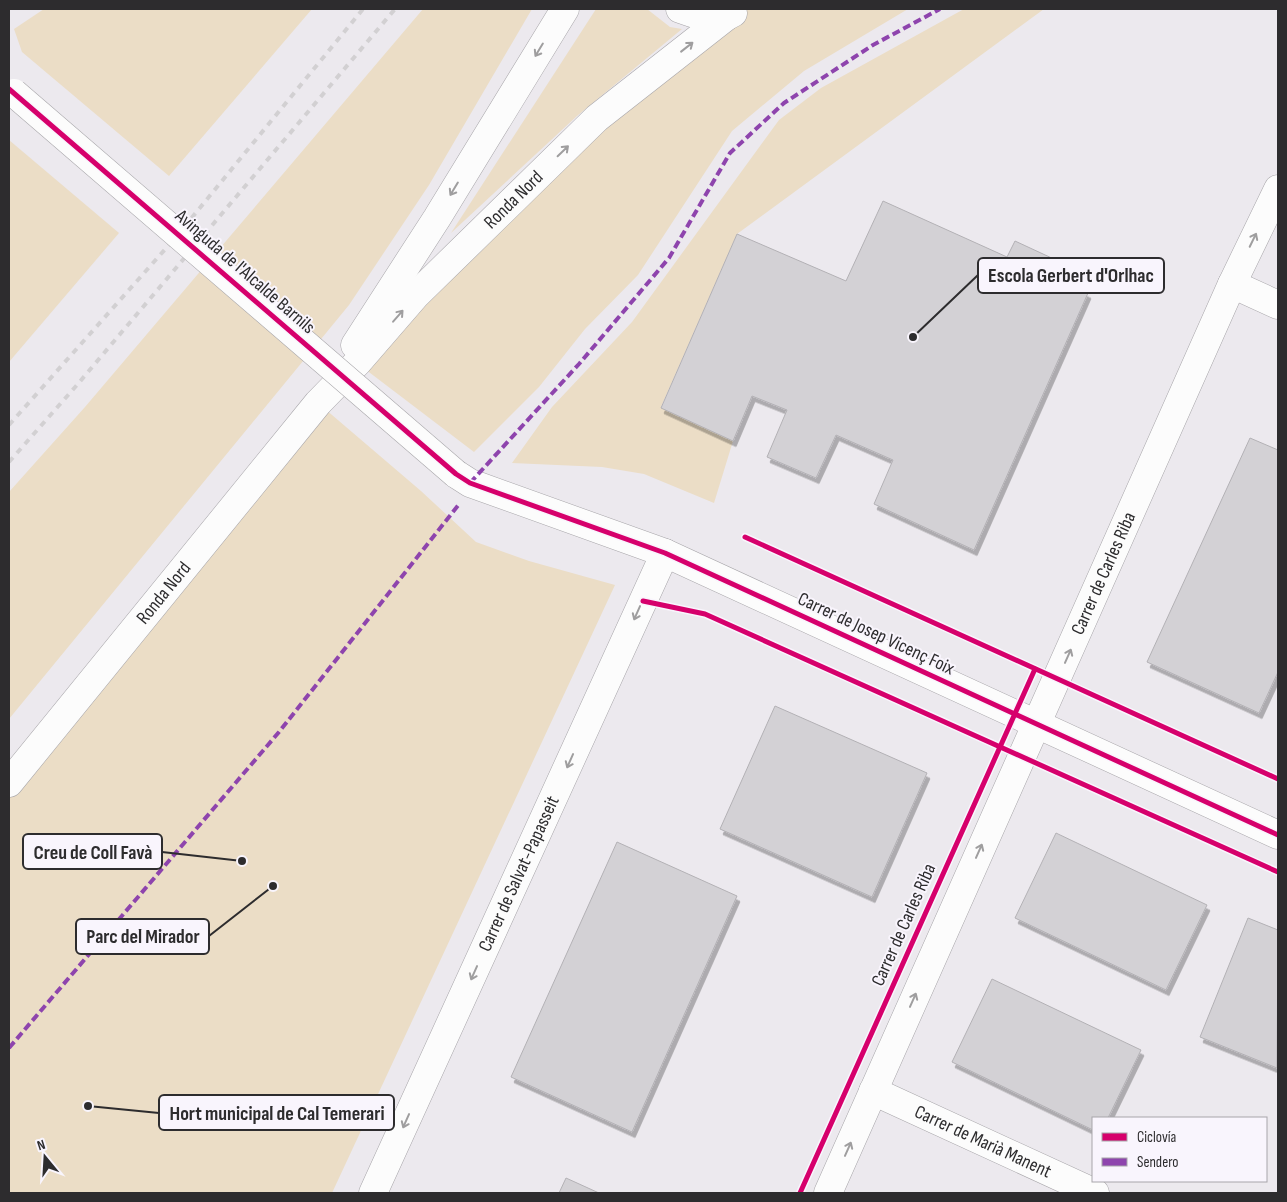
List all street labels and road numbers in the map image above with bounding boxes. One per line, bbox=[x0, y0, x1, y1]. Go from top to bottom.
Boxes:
street label: Ronda Nord bbox=[479, 166, 548, 234]
street label: Avinguda de l'Alcalde Barnils bbox=[170, 204, 320, 339]
street label: Carrer de Carles Riba bbox=[1066, 509, 1141, 638]
street label: Ronda Nord bbox=[131, 557, 196, 629]
street label: Carrer de Josep Vicenç Foix bbox=[794, 588, 958, 680]
street label: Carrer de Salvat-Papasseit bbox=[473, 792, 564, 955]
street label: Carrer de Carles Riba bbox=[867, 860, 941, 990]
street label: Carrer de Marià Manent bbox=[911, 1100, 1055, 1183]

